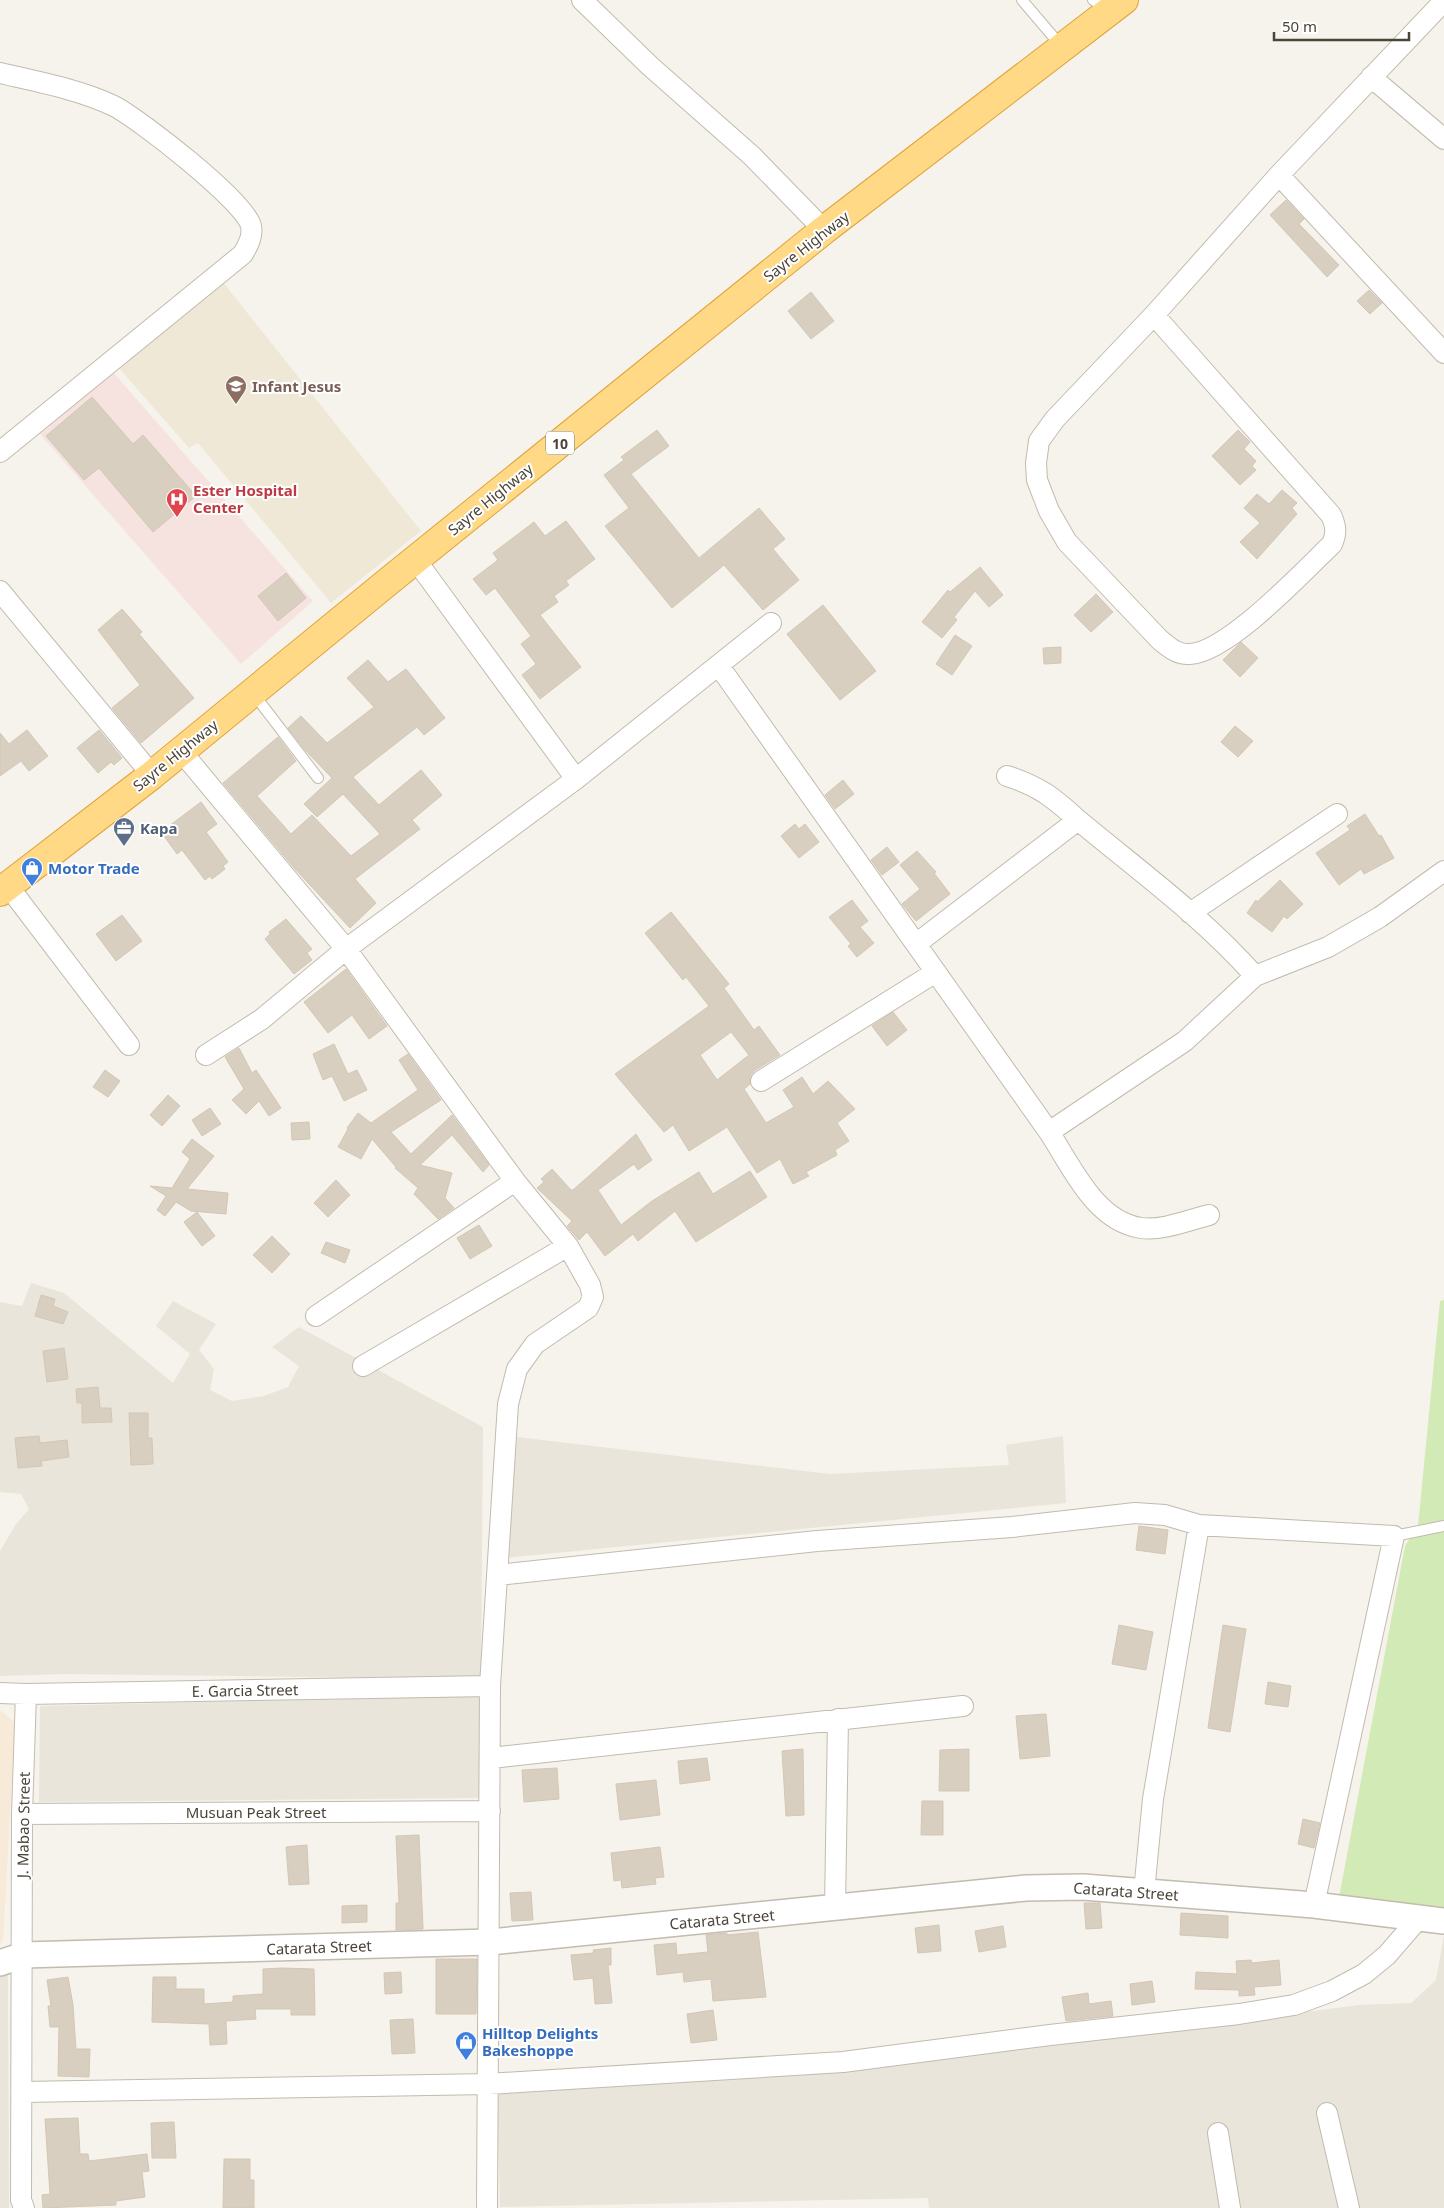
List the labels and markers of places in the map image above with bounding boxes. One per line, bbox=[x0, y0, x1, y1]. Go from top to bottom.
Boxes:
school or university icon: Infant Jesus bbox=[224, 374, 248, 405]
place label: Infant Jesus bbox=[252, 376, 341, 396]
place label: Ester Hospital Center bbox=[193, 480, 297, 517]
hospital icon: Ester Hospital Center bbox=[165, 487, 189, 518]
office icon: Kapa bbox=[112, 816, 136, 847]
place label: Kapa bbox=[140, 818, 177, 838]
shop icon: Motor Trade bbox=[20, 856, 44, 887]
place label: Motor Trade bbox=[48, 858, 140, 878]
place label: Hilltop Delights Bakeshoppe bbox=[482, 2023, 598, 2060]
shop icon: Hilltop Delights Bakeshoppe bbox=[454, 2030, 478, 2061]

